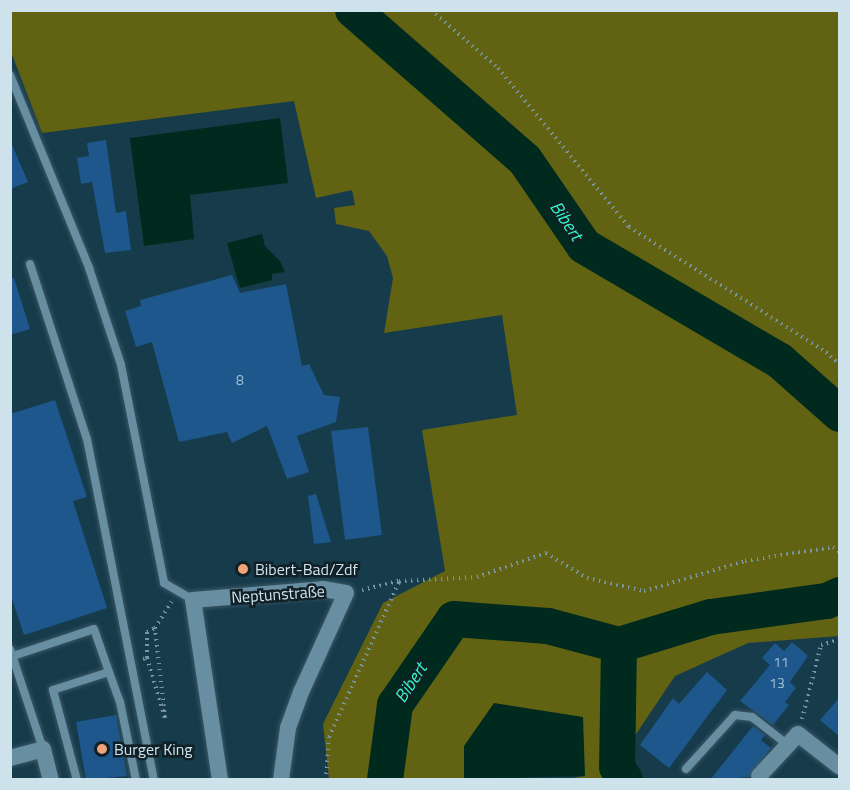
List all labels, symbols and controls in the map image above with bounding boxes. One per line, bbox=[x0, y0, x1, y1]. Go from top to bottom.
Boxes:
water label: Bibert bbox=[545, 197, 587, 245]
house number: 8 bbox=[236, 372, 244, 388]
place label: Bibert-Bad/Zdf bbox=[255, 559, 358, 579]
marker: Bibert-Bad/Zdf bbox=[236, 562, 250, 576]
street label: Neptunstraße bbox=[231, 581, 325, 607]
house number: 11 bbox=[773, 654, 789, 670]
water label: Bibert bbox=[390, 659, 432, 707]
house number: 13 bbox=[769, 675, 785, 691]
place label: Burger King bbox=[114, 739, 193, 759]
marker: Burger King bbox=[95, 742, 109, 756]

